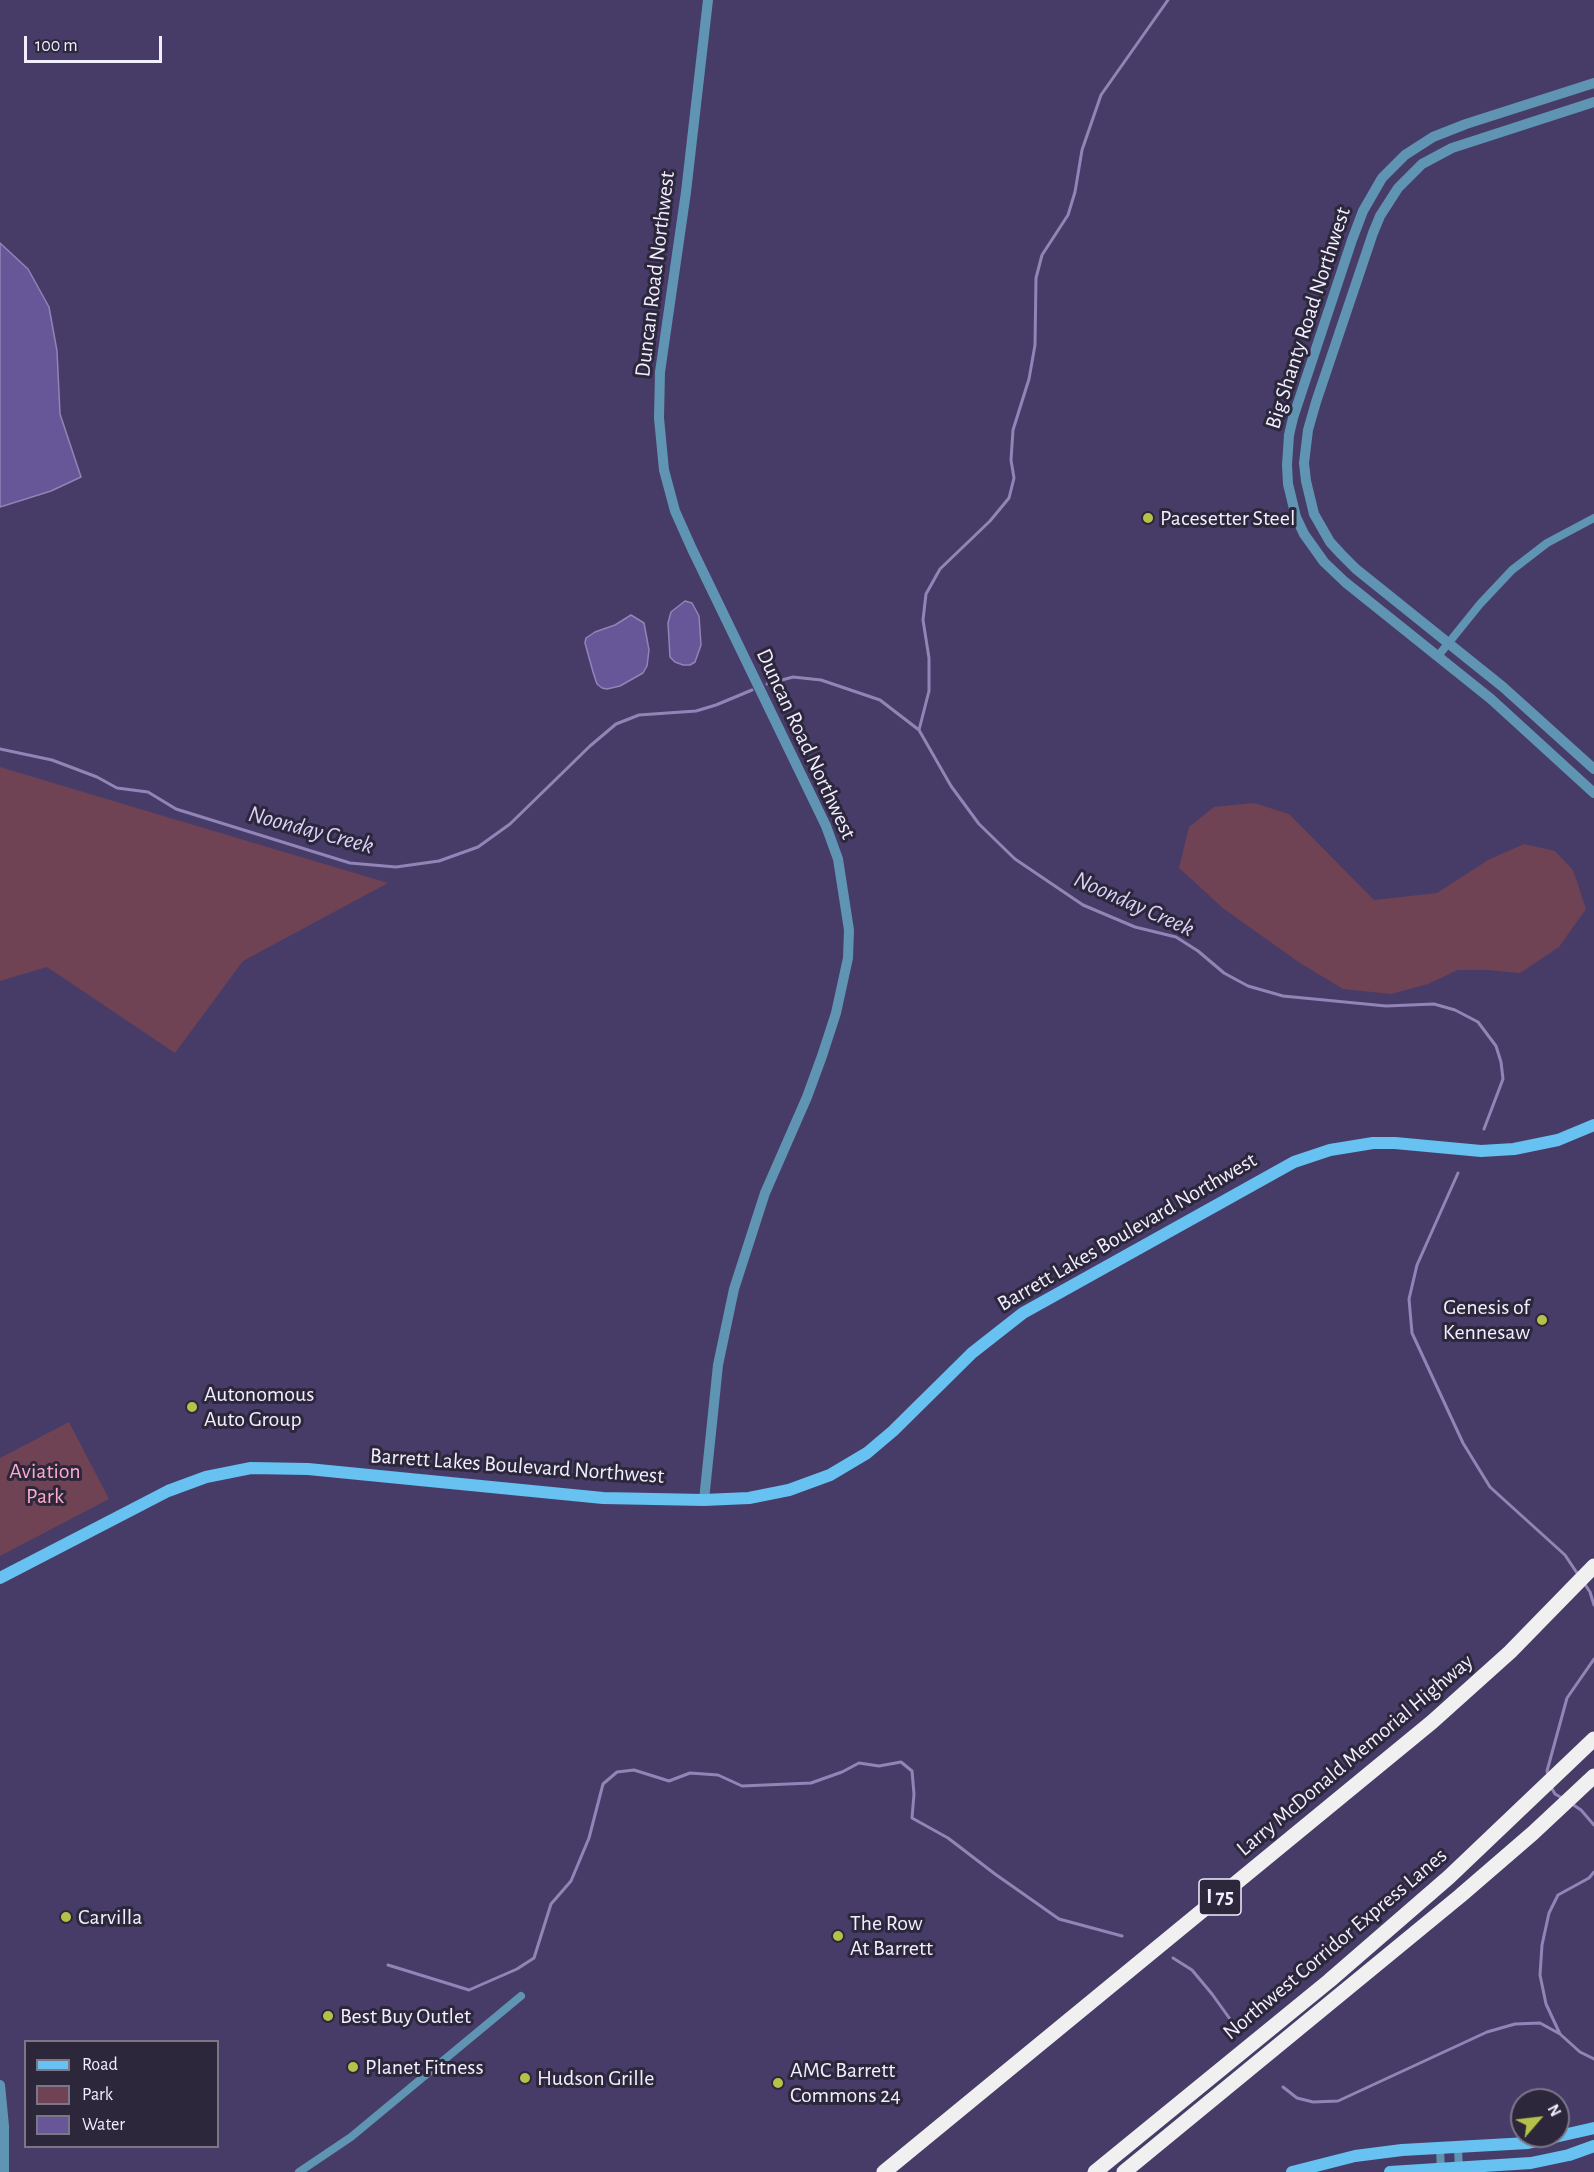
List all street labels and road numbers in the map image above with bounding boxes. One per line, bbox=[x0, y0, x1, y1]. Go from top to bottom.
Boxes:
street label: Duncan Road Northwest bbox=[629, 170, 681, 378]
street label: Big Shanty Road Northwest bbox=[1260, 204, 1356, 432]
street label: Duncan Road Northwest bbox=[750, 644, 862, 844]
street label: Barrett Lakes Boulevard Northwest bbox=[993, 1147, 1261, 1317]
street label: Barrett Lakes Boulevard Northwest bbox=[369, 1443, 665, 1489]
street label: Larry McDonald Memorial Highway bbox=[1231, 1648, 1479, 1862]
street label: Northwest Corridor Express Lanes bbox=[1218, 1842, 1452, 2046]
road number: I 75 bbox=[1199, 1879, 1241, 1915]

